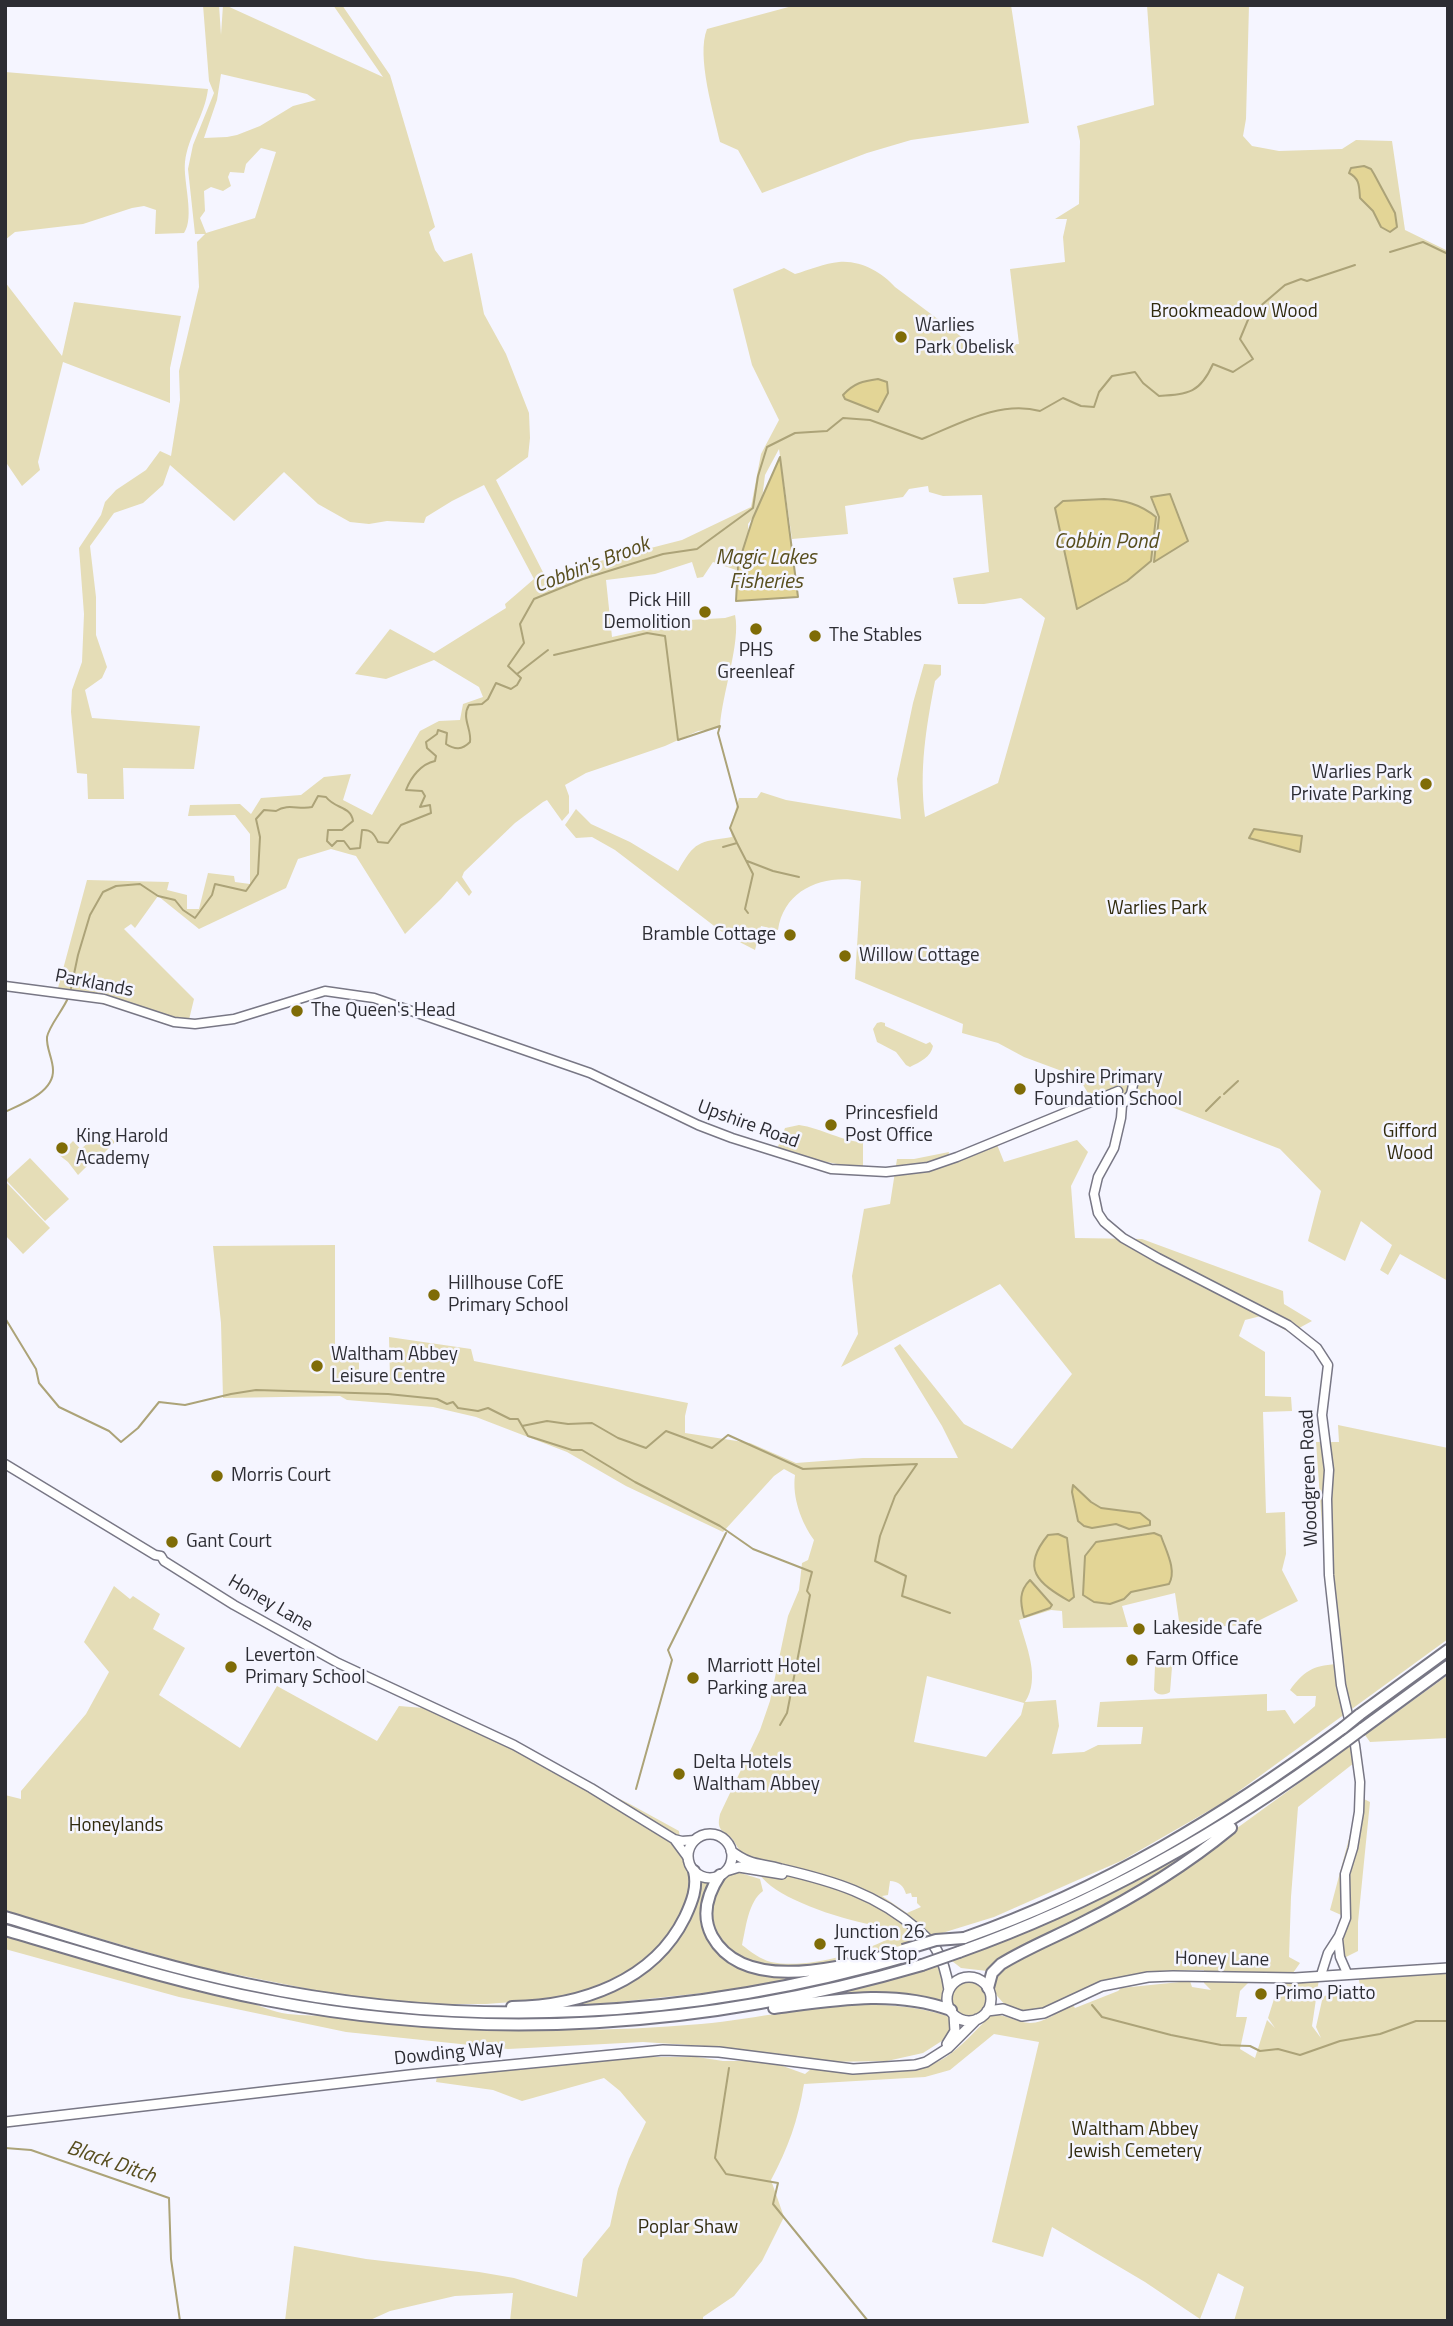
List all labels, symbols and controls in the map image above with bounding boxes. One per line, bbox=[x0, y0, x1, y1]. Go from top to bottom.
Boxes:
park label: Brookmeadow Wood bbox=[1150, 301, 1318, 323]
place label: Warlies Park Obelisk bbox=[915, 315, 1014, 359]
marker: Warlies Park Obelisk bbox=[893, 329, 909, 345]
water label: Cobbin Pond bbox=[1054, 530, 1158, 556]
water label: Cobbin's Brook bbox=[531, 532, 653, 600]
water label: Magic Lakes Fisheries bbox=[715, 546, 817, 596]
place label: Pick Hill Demolition bbox=[604, 590, 691, 634]
marker: Pick Hill Demolition bbox=[697, 604, 713, 620]
marker: PHS Greenleaf bbox=[748, 621, 764, 637]
place label: The Stables bbox=[829, 625, 922, 647]
marker: The Stables bbox=[807, 628, 823, 644]
place label: PHS Greenleaf bbox=[717, 640, 795, 684]
place label: Warlies Park Private Parking bbox=[1291, 762, 1412, 806]
marker: Warlies Park Private Parking bbox=[1418, 776, 1434, 792]
park label: Warlies Park bbox=[1107, 898, 1207, 920]
place label: Bramble Cottage bbox=[642, 924, 776, 946]
marker: Bramble Cottage bbox=[782, 927, 798, 943]
place label: Willow Cottage bbox=[859, 945, 980, 967]
marker: Willow Cottage bbox=[837, 948, 853, 964]
street label: Parklands bbox=[53, 965, 135, 1003]
place label: The Queen's Head bbox=[311, 1000, 456, 1022]
marker: The Queen's Head bbox=[289, 1003, 305, 1019]
place label: Upshire Primary Foundation School bbox=[1034, 1067, 1182, 1111]
marker: Upshire Primary Foundation School bbox=[1012, 1081, 1028, 1097]
street label: Upshire Road bbox=[694, 1096, 802, 1154]
place label: Princesfield Post Office bbox=[845, 1103, 938, 1147]
marker: Princesfield Post Office bbox=[823, 1117, 839, 1133]
park label: Gifford Wood bbox=[1383, 1121, 1437, 1165]
place label: King Harold Academy bbox=[76, 1126, 168, 1170]
marker: King Harold Academy bbox=[54, 1140, 70, 1156]
place label: Hillhouse CofE Primary School bbox=[448, 1273, 569, 1317]
marker: Hillhouse CofE Primary School bbox=[426, 1287, 442, 1303]
place label: Waltham Abbey Leisure Centre bbox=[331, 1344, 458, 1388]
marker: Waltham Abbey Leisure Centre bbox=[309, 1358, 325, 1374]
street label: Woodgreen Road bbox=[1296, 1409, 1324, 1547]
place label: Morris Court bbox=[231, 1465, 331, 1487]
marker: Morris Court bbox=[209, 1468, 225, 1484]
place label: Gant Court bbox=[186, 1531, 272, 1553]
marker: Gant Court bbox=[164, 1534, 180, 1550]
street label: Honey Lane bbox=[224, 1571, 316, 1637]
place label: Lakeside Cafe bbox=[1153, 1618, 1262, 1640]
marker: Lakeside Cafe bbox=[1131, 1621, 1147, 1637]
place label: Leverton Primary School bbox=[245, 1645, 366, 1689]
place label: Farm Office bbox=[1146, 1649, 1239, 1671]
marker: Farm Office bbox=[1124, 1652, 1140, 1668]
place label: Marriott Hotel Parking area bbox=[707, 1656, 821, 1700]
marker: Leverton Primary School bbox=[223, 1659, 239, 1675]
marker: Marriott Hotel Parking area bbox=[685, 1670, 701, 1686]
place label: Delta Hotels Waltham Abbey bbox=[693, 1752, 820, 1796]
marker: Delta Hotels Waltham Abbey bbox=[671, 1766, 687, 1782]
park label: Honeylands bbox=[69, 1815, 163, 1837]
place label: Junction 26 Truck Stop bbox=[834, 1922, 925, 1966]
marker: Junction 26 Truck Stop bbox=[812, 1936, 828, 1952]
street label: Honey Lane bbox=[1175, 1948, 1269, 1972]
place label: Primo Piatto bbox=[1275, 1983, 1375, 2005]
marker: Primo Piatto bbox=[1253, 1986, 1269, 2002]
street label: Dowding Way bbox=[393, 2037, 505, 2071]
park label: Waltham Abbey Jewish Cemetery bbox=[1068, 2119, 1202, 2163]
water label: Black Ditch bbox=[63, 2136, 159, 2190]
park label: Poplar Shaw bbox=[638, 2217, 738, 2239]

